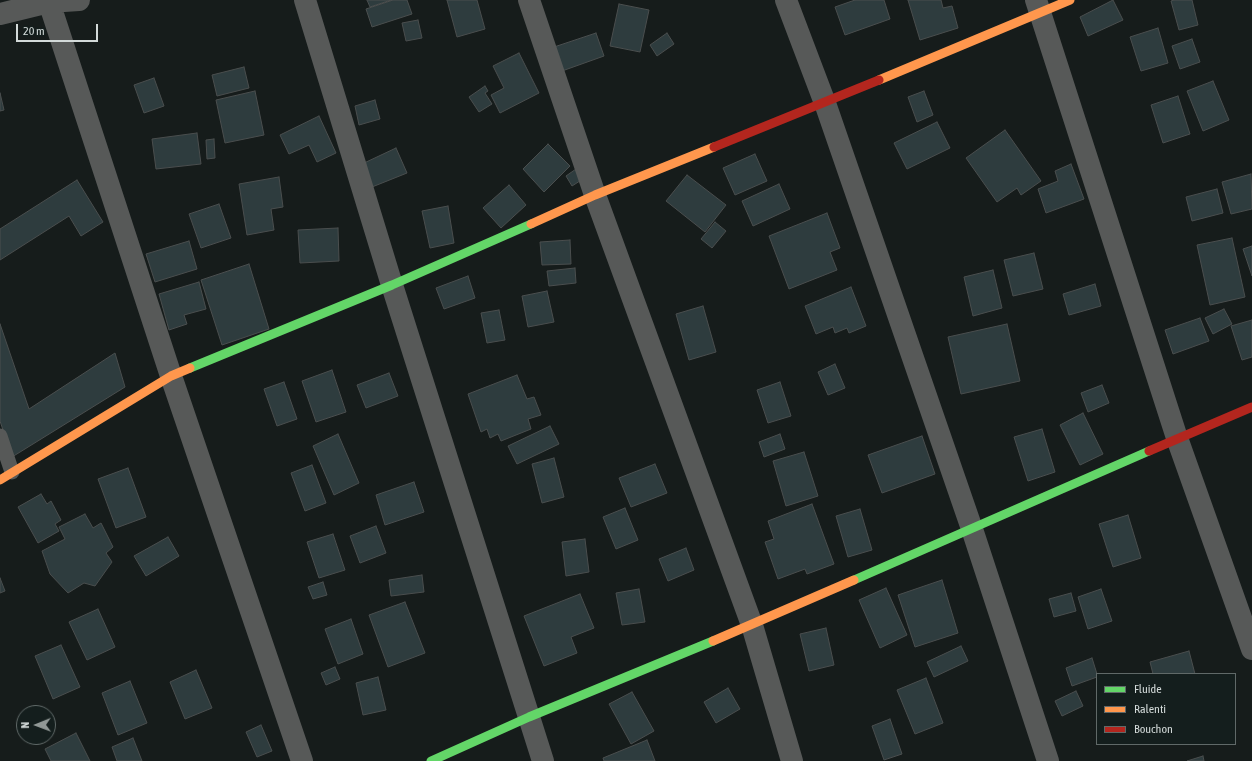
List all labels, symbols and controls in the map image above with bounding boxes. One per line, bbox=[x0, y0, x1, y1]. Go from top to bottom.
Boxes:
scale bar bbox=[18, 16, 100, 42]
text: 20 m bbox=[23, 24, 45, 38]
legend bbox=[1096, 673, 1236, 745]
text: Fluide bbox=[1134, 682, 1162, 696]
text: Ralenti bbox=[1134, 702, 1166, 716]
north arrow bbox=[16, 705, 56, 745]
text: N bbox=[19, 722, 31, 729]
text: Bouchon bbox=[1134, 722, 1173, 736]

